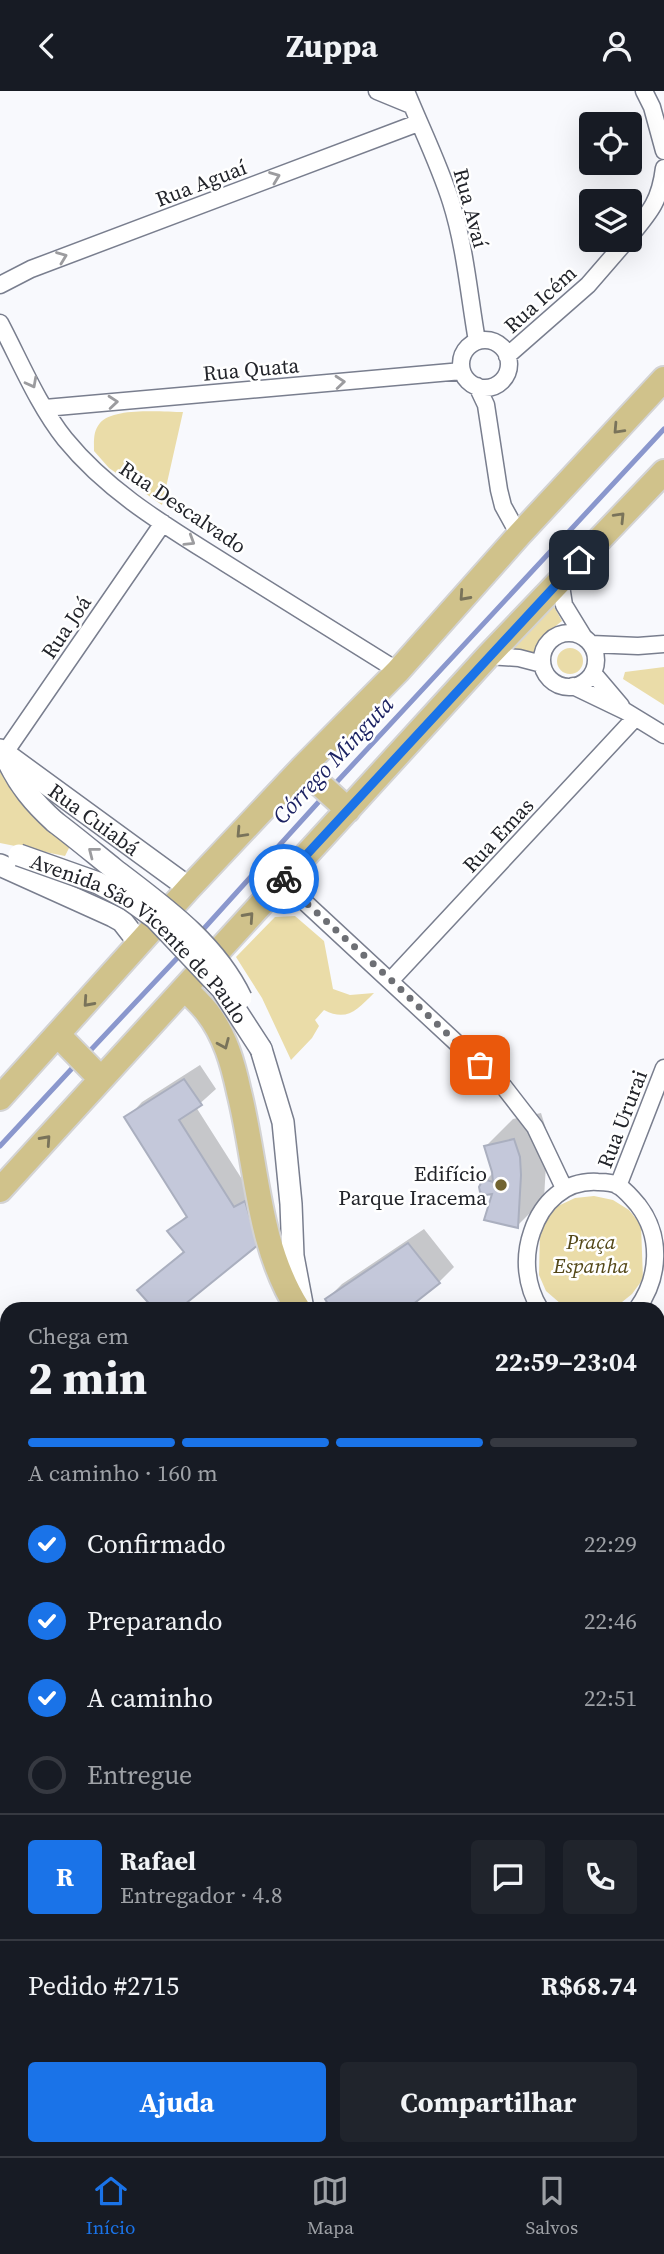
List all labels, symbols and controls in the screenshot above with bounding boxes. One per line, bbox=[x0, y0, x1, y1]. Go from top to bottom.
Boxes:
text: Zuppa bbox=[286, 24, 378, 68]
icon: back bbox=[28, 27, 66, 65]
icon: person bbox=[598, 27, 636, 65]
map controls bbox=[579, 112, 642, 252]
button: locate bbox=[579, 112, 642, 175]
street label: Rua Aguaí bbox=[151, 152, 251, 214]
street label: Rua Avaí bbox=[446, 165, 496, 251]
one-way arrow bbox=[268, 171, 281, 185]
button: layers bbox=[579, 189, 642, 252]
one-way arrow bbox=[56, 252, 68, 266]
street label: Rua Icém bbox=[497, 259, 583, 339]
street label: Rua Quata bbox=[202, 350, 301, 388]
one-way arrow bbox=[334, 375, 345, 390]
one-way arrow bbox=[23, 376, 37, 388]
one-way arrow bbox=[108, 395, 119, 410]
one-way arrow bbox=[613, 421, 626, 434]
street label: Rua Descalvado bbox=[114, 454, 252, 560]
one-way arrow bbox=[612, 512, 625, 525]
pin bbox=[549, 530, 609, 590]
one-way arrow bbox=[183, 532, 196, 545]
icon: home bbox=[560, 541, 598, 579]
one-way arrow bbox=[460, 588, 472, 601]
street label: Rua Joá bbox=[34, 589, 98, 665]
water label: Córrego Minguta bbox=[265, 689, 401, 831]
street label: Rua Cuiabá bbox=[43, 776, 146, 862]
street label: Rua Emas bbox=[456, 791, 540, 879]
one-way arrow bbox=[236, 825, 249, 838]
courier bbox=[249, 844, 319, 914]
street label: Avenida São Vicente de Paulo bbox=[27, 846, 255, 1029]
one-way arrow bbox=[89, 848, 101, 861]
icon: bike bbox=[265, 860, 303, 898]
one-way arrow bbox=[241, 912, 253, 925]
one-way arrow bbox=[84, 994, 96, 1007]
pin bbox=[450, 1035, 510, 1095]
one-way arrow bbox=[216, 1036, 230, 1049]
icon: bag bbox=[461, 1046, 499, 1084]
street label: Rua Ururai bbox=[590, 1066, 654, 1172]
one-way arrow bbox=[38, 1135, 50, 1148]
place label: Edifício Parque Iracema bbox=[338, 1159, 487, 1212]
marker: Edifício Parque Iracema bbox=[493, 1177, 509, 1193]
park label: Praça Espanha bbox=[552, 1227, 629, 1280]
text: Chega em bbox=[28, 1320, 129, 1352]
text: 22:59–23:04 bbox=[495, 1344, 637, 1380]
text: 2 min bbox=[28, 1346, 147, 1409]
text: A caminho · 160 m bbox=[28, 1457, 218, 1489]
icon: check bbox=[28, 1525, 66, 1563]
text: Confirmado bbox=[87, 1526, 226, 1562]
text: 22:29 bbox=[584, 1528, 637, 1560]
icon: check bbox=[28, 1602, 66, 1640]
text: Preparando bbox=[87, 1603, 223, 1639]
text: 22:46 bbox=[584, 1605, 637, 1637]
icon: check bbox=[28, 1679, 66, 1717]
text: A caminho bbox=[87, 1680, 213, 1716]
text: 22:51 bbox=[584, 1682, 637, 1714]
text: Entregue bbox=[87, 1757, 192, 1793]
button: chat bbox=[471, 1840, 545, 1914]
button: phone bbox=[563, 1840, 637, 1914]
text: Rafael bbox=[120, 1843, 196, 1879]
text: R bbox=[56, 1859, 74, 1895]
text: Entregador · 4.8 bbox=[120, 1879, 282, 1911]
text: Pedido #2715 bbox=[28, 1968, 179, 2004]
text: R$68.74 bbox=[541, 1968, 637, 2004]
button: Ajuda bbox=[28, 2062, 326, 2142]
button: Compartilhar bbox=[340, 2062, 637, 2142]
tab: Início bbox=[86, 2172, 135, 2240]
tab: Mapa bbox=[307, 2172, 354, 2240]
tab: Salvos bbox=[525, 2172, 578, 2240]

